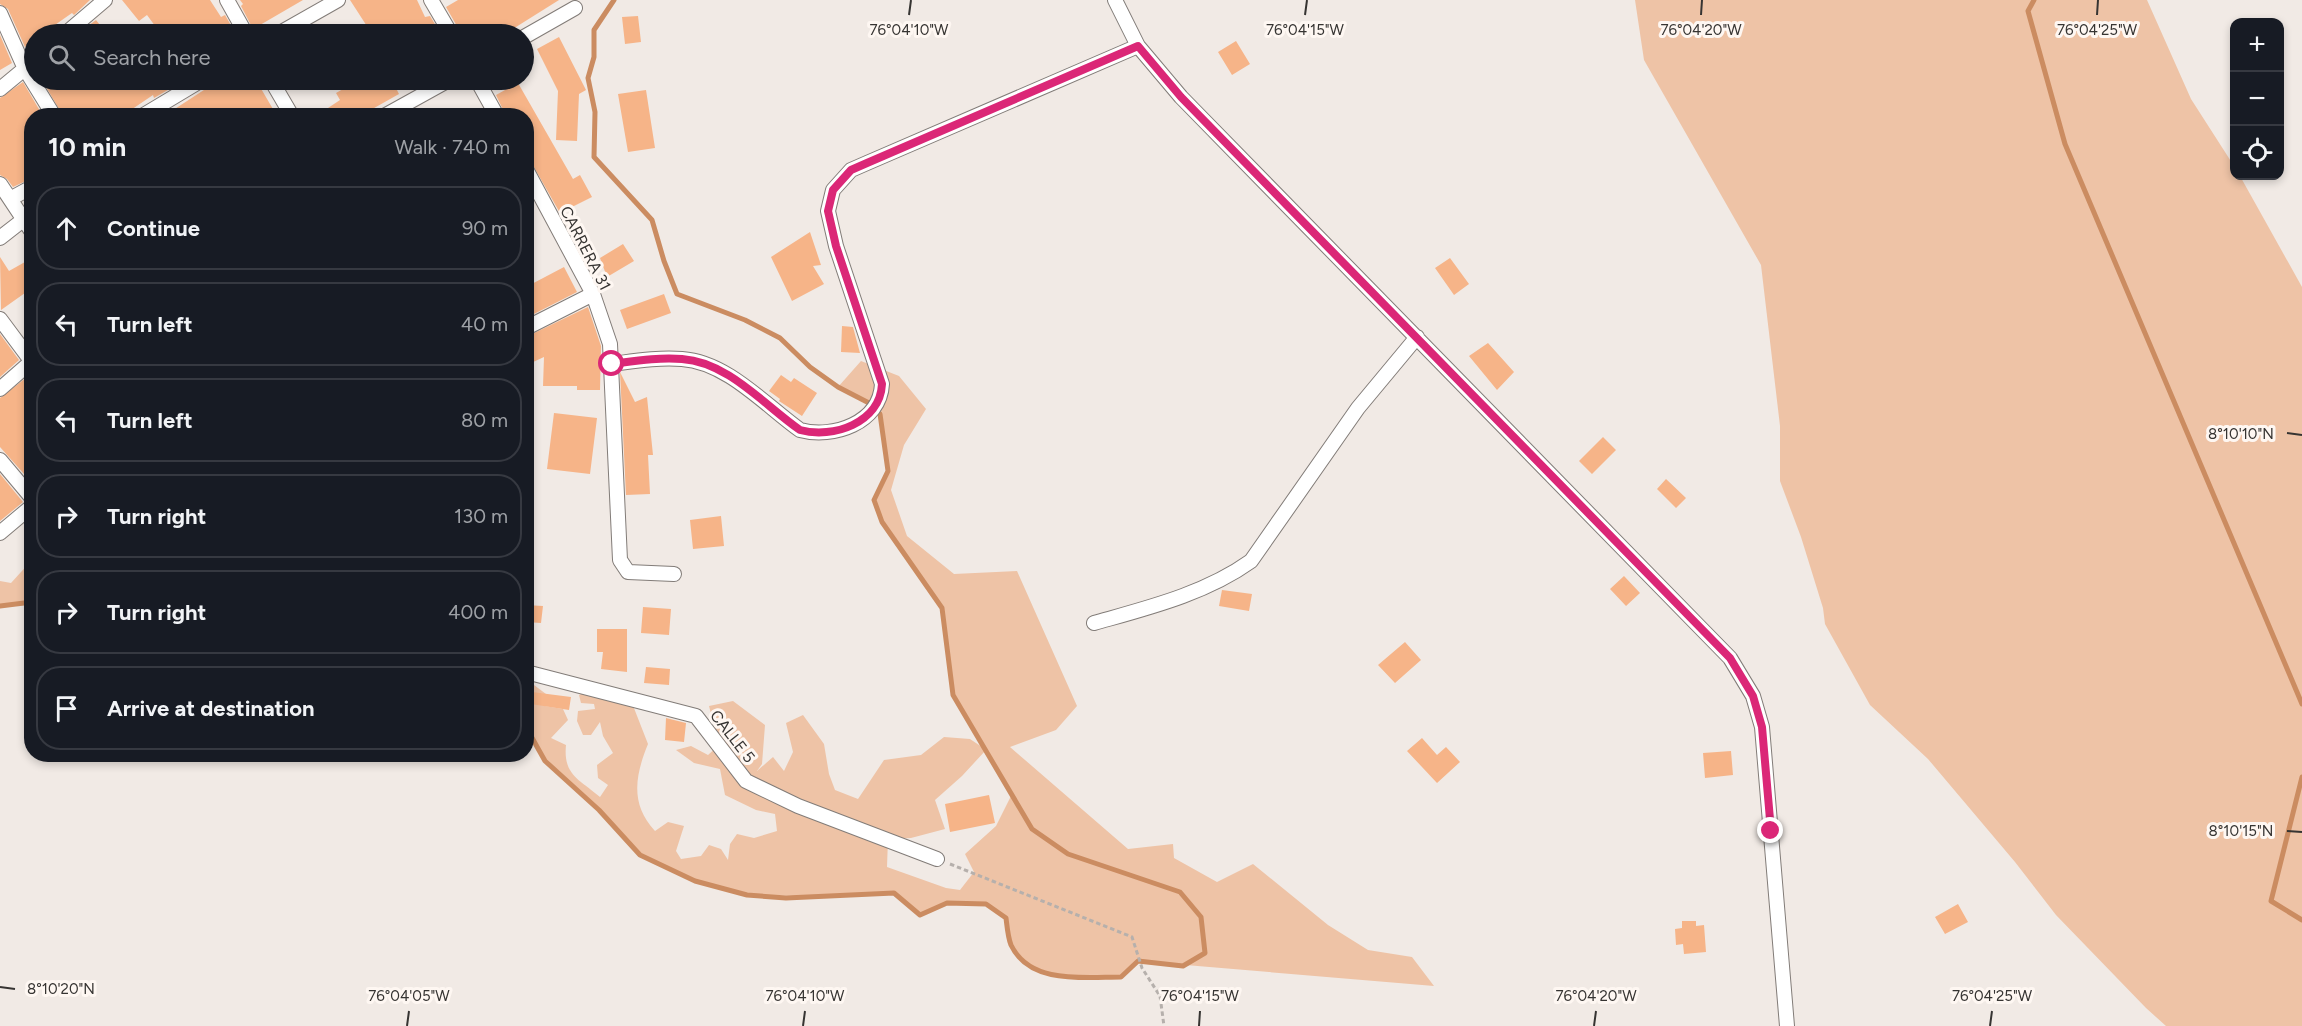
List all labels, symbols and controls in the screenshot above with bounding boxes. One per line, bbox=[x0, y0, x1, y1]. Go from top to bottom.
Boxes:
map controls bbox=[2230, 18, 2284, 180]
button: + bbox=[2230, 18, 2284, 72]
text: 76°04'10"W bbox=[869, 21, 949, 39]
text: 76°04'15"W bbox=[1266, 21, 1345, 39]
text: 76°04'20"W bbox=[1660, 21, 1742, 39]
text: 76°04'25"W bbox=[2057, 21, 2138, 39]
search box bbox=[24, 24, 534, 90]
icon: search bbox=[45, 41, 78, 74]
text: Search here bbox=[93, 44, 211, 71]
button: − bbox=[2230, 72, 2284, 126]
button: locate bbox=[2230, 126, 2284, 180]
text: 10 min bbox=[48, 131, 126, 163]
text: Walk · 740 m bbox=[394, 135, 510, 159]
street label: CARRERA 31 bbox=[556, 203, 615, 294]
icon: ahead bbox=[50, 212, 83, 245]
text: Continue bbox=[107, 215, 200, 242]
text: 90 m bbox=[462, 216, 508, 240]
icon: left bbox=[50, 308, 83, 341]
text: Turn left bbox=[107, 311, 193, 338]
text: 40 m bbox=[461, 312, 508, 336]
route start bbox=[598, 350, 624, 376]
icon: left bbox=[50, 404, 83, 437]
text: Turn left bbox=[107, 407, 193, 434]
text: 80 m bbox=[461, 408, 508, 432]
text: 8°10'10"N bbox=[2208, 425, 2274, 443]
icon: right bbox=[50, 500, 83, 533]
text: Turn right bbox=[107, 503, 206, 530]
text: 130 m bbox=[454, 504, 508, 528]
icon: right bbox=[50, 596, 83, 629]
text: Turn right bbox=[107, 599, 206, 626]
text: 400 m bbox=[448, 600, 508, 624]
icon: arrive bbox=[50, 692, 83, 725]
text: Arrive at destination bbox=[107, 695, 315, 722]
street label: CALLE 5 bbox=[706, 706, 759, 766]
route end bbox=[1757, 817, 1783, 843]
text: 8°10'15"N bbox=[2209, 822, 2273, 840]
text: 8°10'20"N bbox=[27, 980, 95, 998]
text: 76°04'05"W bbox=[368, 987, 450, 1005]
text: 76°04'10"W bbox=[765, 987, 845, 1005]
text: 76°04'15"W bbox=[1161, 987, 1240, 1005]
text: 76°04'20"W bbox=[1555, 987, 1637, 1005]
text: 76°04'25"W bbox=[1952, 987, 2033, 1005]

